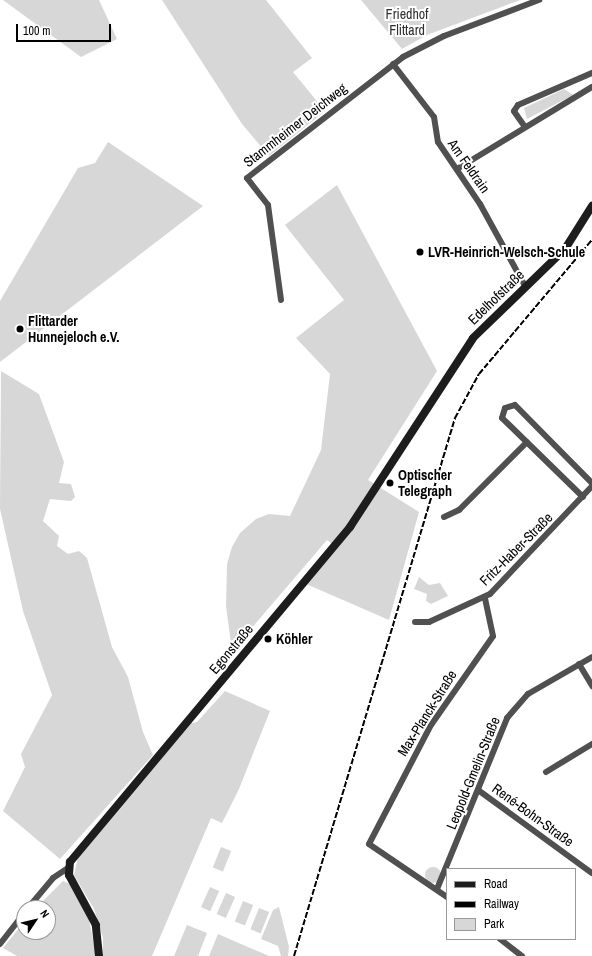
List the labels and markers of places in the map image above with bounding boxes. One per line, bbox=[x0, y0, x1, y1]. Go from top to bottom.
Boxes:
place label: LVR-Heinrich-Welsch-Schule bbox=[428, 244, 585, 260]
marker: LVR-Heinrich-Welsch-Schule bbox=[415, 247, 425, 257]
place label: Flittarder Hunnejeloch e.V. bbox=[28, 313, 119, 346]
marker: Flittarder Hunnejeloch e.V. bbox=[15, 324, 25, 334]
place label: Optischer Telegraph bbox=[398, 467, 452, 500]
marker: Optischer Telegraph bbox=[385, 478, 395, 488]
place label: Köhler bbox=[276, 631, 312, 647]
marker: Köhler bbox=[263, 634, 273, 644]

